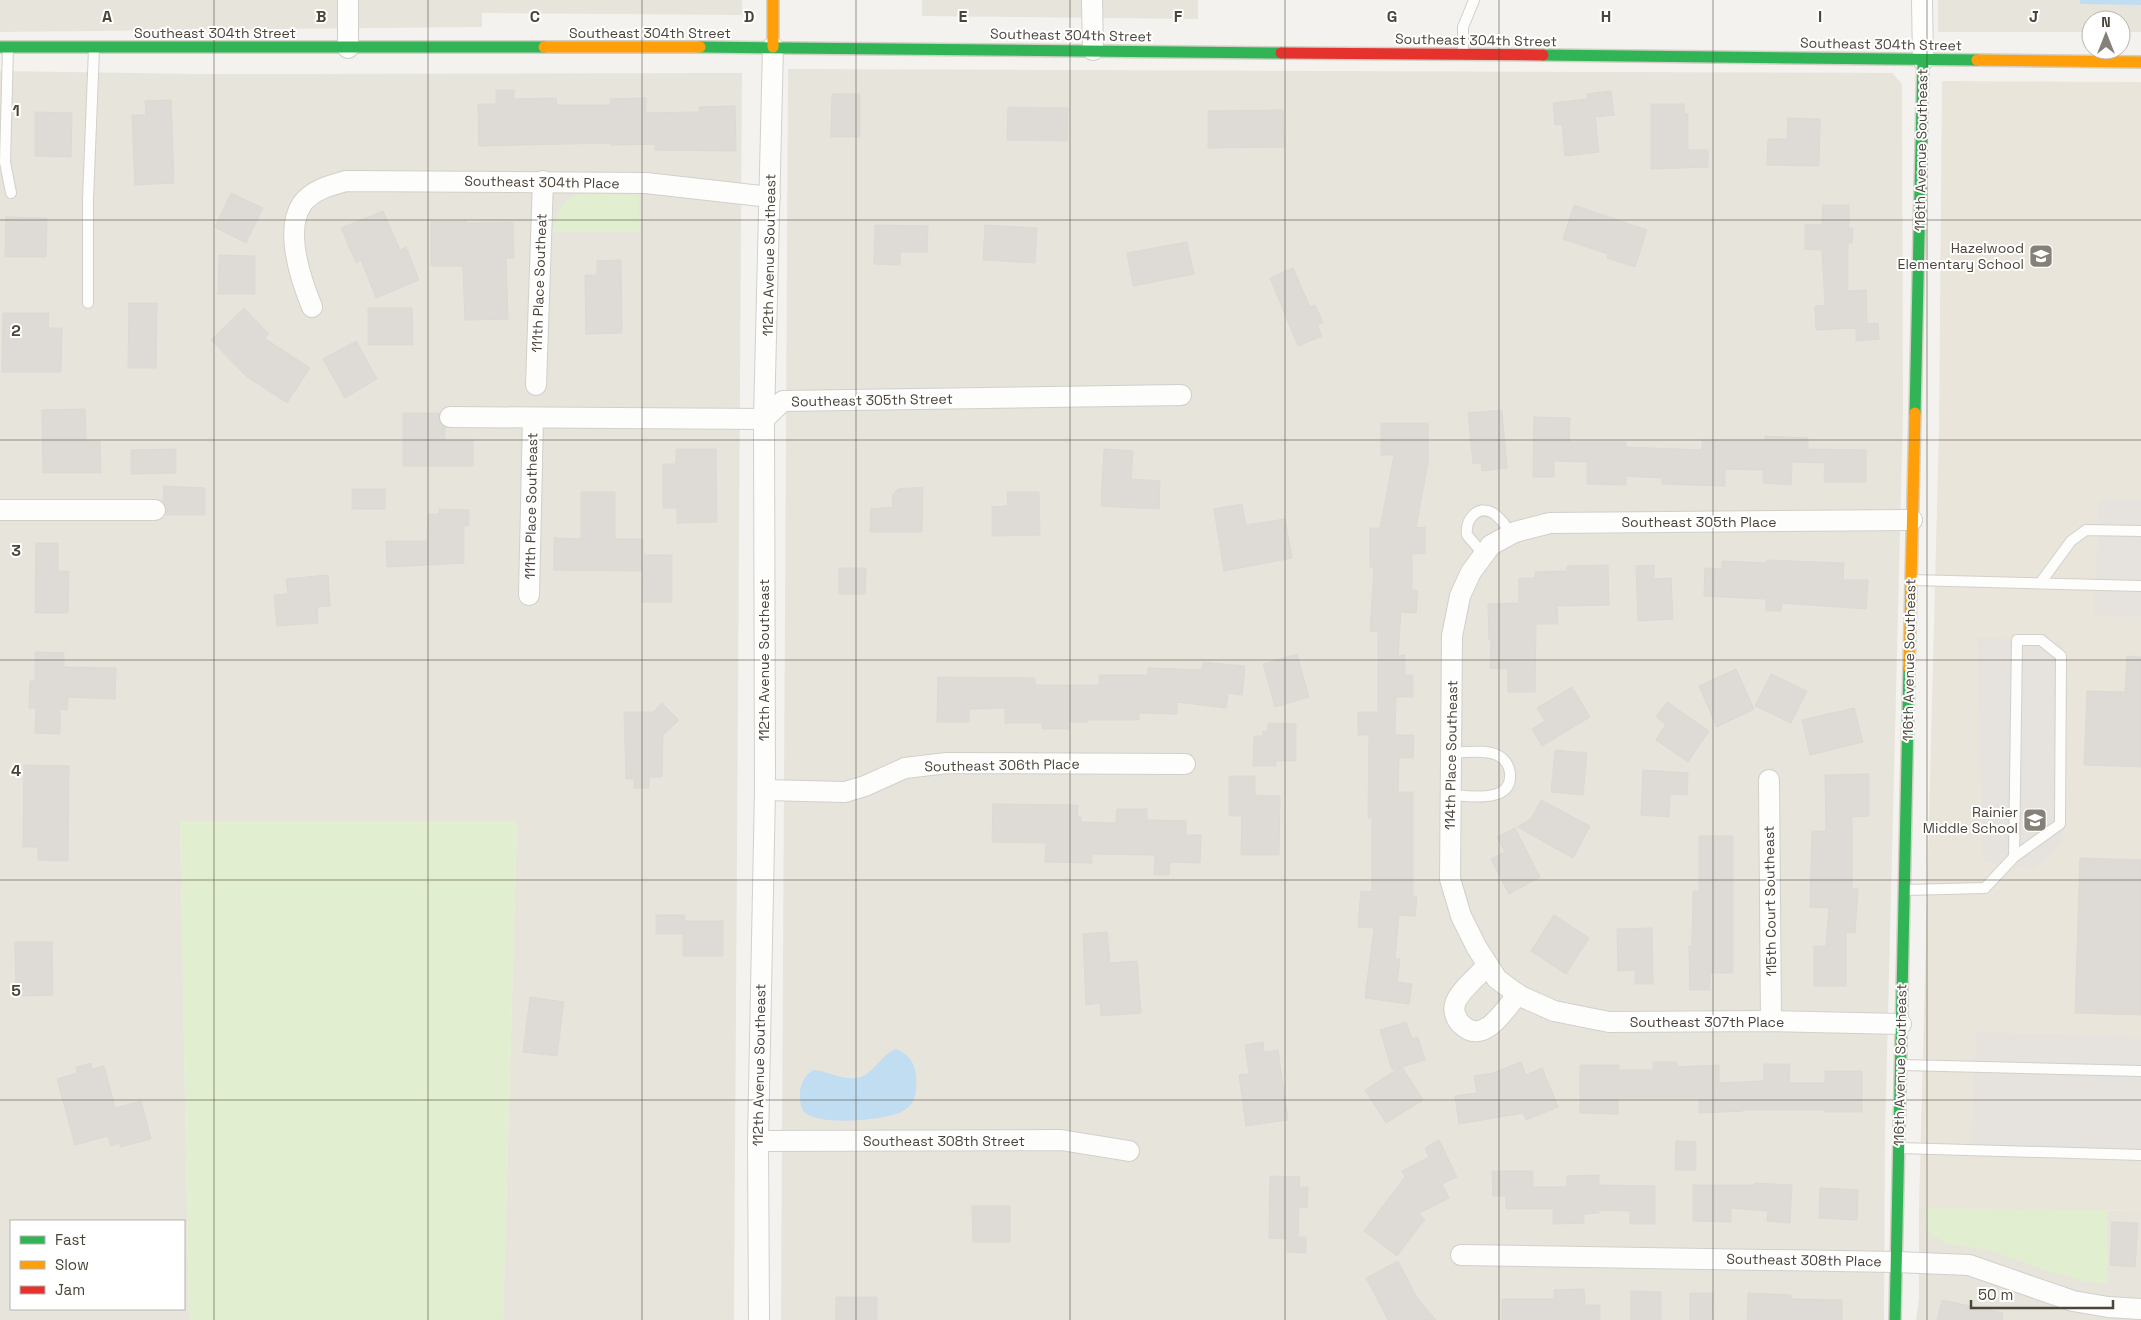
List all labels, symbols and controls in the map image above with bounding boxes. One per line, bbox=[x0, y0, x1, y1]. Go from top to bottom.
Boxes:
text: A bbox=[102, 6, 112, 27]
text: B bbox=[316, 6, 326, 27]
text: C bbox=[530, 6, 540, 27]
text: D bbox=[744, 6, 754, 27]
text: E bbox=[959, 6, 968, 27]
text: F bbox=[1174, 6, 1183, 27]
text: G bbox=[1387, 6, 1397, 27]
text: H bbox=[1601, 6, 1611, 27]
text: I bbox=[1818, 6, 1822, 27]
text: J bbox=[2029, 6, 2039, 27]
north arrow bbox=[2081, 10, 2131, 60]
text: N bbox=[2101, 13, 2111, 31]
street label: Southeast 304th Street bbox=[134, 24, 296, 42]
street label: Southeast 304th Street bbox=[569, 24, 731, 42]
street label: Southeast 304th Street bbox=[990, 25, 1152, 45]
street label: Southeast 304th Street bbox=[1395, 30, 1557, 50]
street label: Southeast 304th Street bbox=[1800, 34, 1962, 54]
street label: 116th Avenue Southeast bbox=[1911, 69, 1931, 231]
text: 1 bbox=[12, 100, 20, 121]
street label: Southeast 304th Place bbox=[464, 172, 620, 192]
street label: 112th Avenue Southeast bbox=[759, 174, 779, 336]
street label: 111th Place Southeat bbox=[528, 213, 550, 353]
place label: Hazelwood Elementary School bbox=[1898, 239, 2024, 273]
school or university icon: Hazelwood Elementary School bbox=[2028, 243, 2054, 269]
text: 2 bbox=[11, 320, 21, 341]
street label: Southeast 305th Street bbox=[791, 390, 953, 410]
street label: 111th Place Southeast bbox=[521, 432, 541, 580]
street label: Southeast 305th Place bbox=[1621, 513, 1777, 531]
text: 3 bbox=[11, 540, 21, 561]
street label: 112th Avenue Southeast bbox=[755, 579, 773, 741]
street label: 116th Avenue Southeast bbox=[1899, 579, 1919, 741]
street label: 114th Place Southeast bbox=[1441, 680, 1461, 830]
street label: Southeast 306th Place bbox=[924, 755, 1080, 775]
text: 4 bbox=[11, 760, 21, 781]
place label: Rainier Middle School bbox=[1923, 803, 2018, 837]
school or university icon: Rainier Middle School bbox=[2022, 807, 2048, 833]
street label: 115th Court Southeast bbox=[1760, 825, 1780, 977]
text: 5 bbox=[11, 980, 21, 1001]
street label: 112th Avenue Southeast bbox=[749, 984, 769, 1146]
street label: 116th Avenue Southeast bbox=[1890, 984, 1910, 1146]
street label: Southeast 307th Place bbox=[1630, 1013, 1784, 1031]
street label: Southeast 308th Street bbox=[863, 1132, 1025, 1150]
legend bbox=[10, 1220, 185, 1310]
text: Fast bbox=[55, 1230, 86, 1249]
street label: Southeast 308th Place bbox=[1726, 1250, 1882, 1270]
text: Slow bbox=[55, 1255, 89, 1274]
scale bar bbox=[1971, 1278, 2114, 1310]
text: Jam bbox=[55, 1280, 85, 1299]
text: 50 m bbox=[1978, 1285, 2013, 1304]

